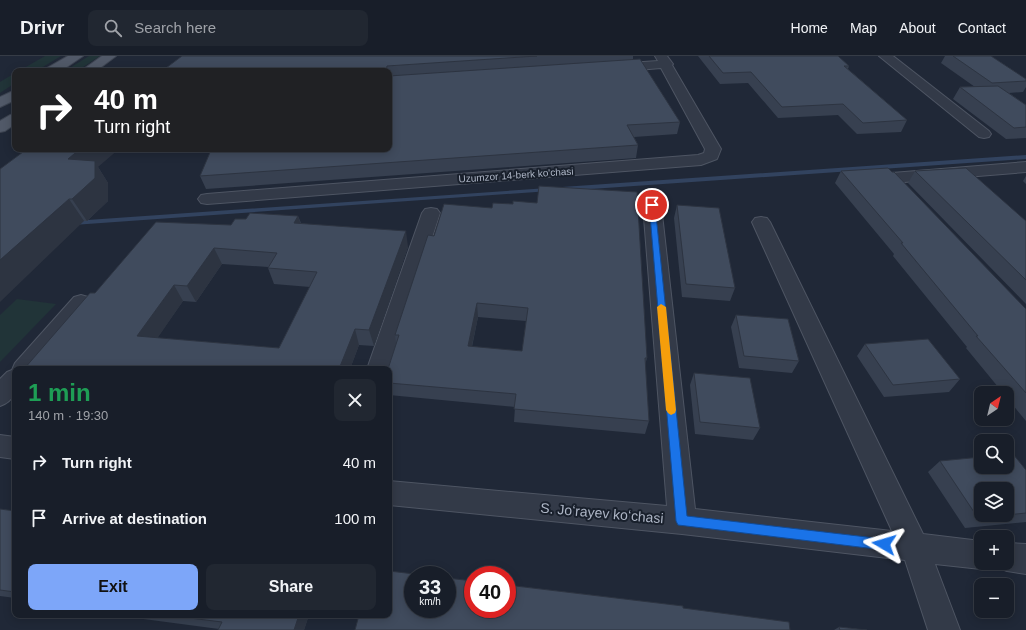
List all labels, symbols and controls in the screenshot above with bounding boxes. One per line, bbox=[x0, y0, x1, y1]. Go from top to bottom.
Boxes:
search box bbox=[88, 10, 368, 46]
text: Drivr bbox=[20, 17, 64, 38]
icon: search bbox=[102, 17, 124, 39]
text: Search here bbox=[134, 19, 216, 36]
text: Home bbox=[791, 20, 828, 36]
text: Map bbox=[850, 20, 877, 36]
text: About bbox=[899, 20, 936, 36]
text: Contact bbox=[958, 20, 1006, 36]
icon: right bbox=[28, 84, 80, 136]
text: 40 m bbox=[94, 84, 158, 115]
text: Turn right bbox=[94, 117, 170, 137]
street label: Uzumzor 14-berk ko'chasi bbox=[458, 165, 574, 185]
pin bbox=[635, 188, 669, 222]
icon: arrive bbox=[641, 194, 663, 216]
text: 1 min bbox=[28, 379, 91, 406]
button: close bbox=[334, 379, 376, 421]
north arrow bbox=[974, 386, 1014, 426]
map controls bbox=[974, 386, 1014, 618]
text: 140 m · 19:30 bbox=[28, 408, 108, 423]
button: search bbox=[974, 434, 1014, 474]
icon: right bbox=[28, 451, 50, 473]
text: Turn right bbox=[62, 454, 132, 471]
text: 40 m bbox=[343, 454, 376, 471]
button: layers bbox=[974, 482, 1014, 522]
street label: S. Joʻrayev koʻchasi bbox=[540, 500, 664, 526]
icon: arrive bbox=[28, 507, 50, 529]
text: Arrive at destination bbox=[62, 510, 207, 527]
text: 100 m bbox=[334, 510, 376, 527]
position arrow bbox=[863, 523, 905, 565]
button: + bbox=[974, 530, 1014, 570]
button: Exit bbox=[28, 564, 198, 610]
button: Share bbox=[206, 564, 376, 610]
speed limit sign: 40 bbox=[464, 566, 516, 618]
text: 33 bbox=[419, 576, 441, 598]
button: − bbox=[974, 578, 1014, 618]
text: km/h bbox=[419, 596, 441, 607]

